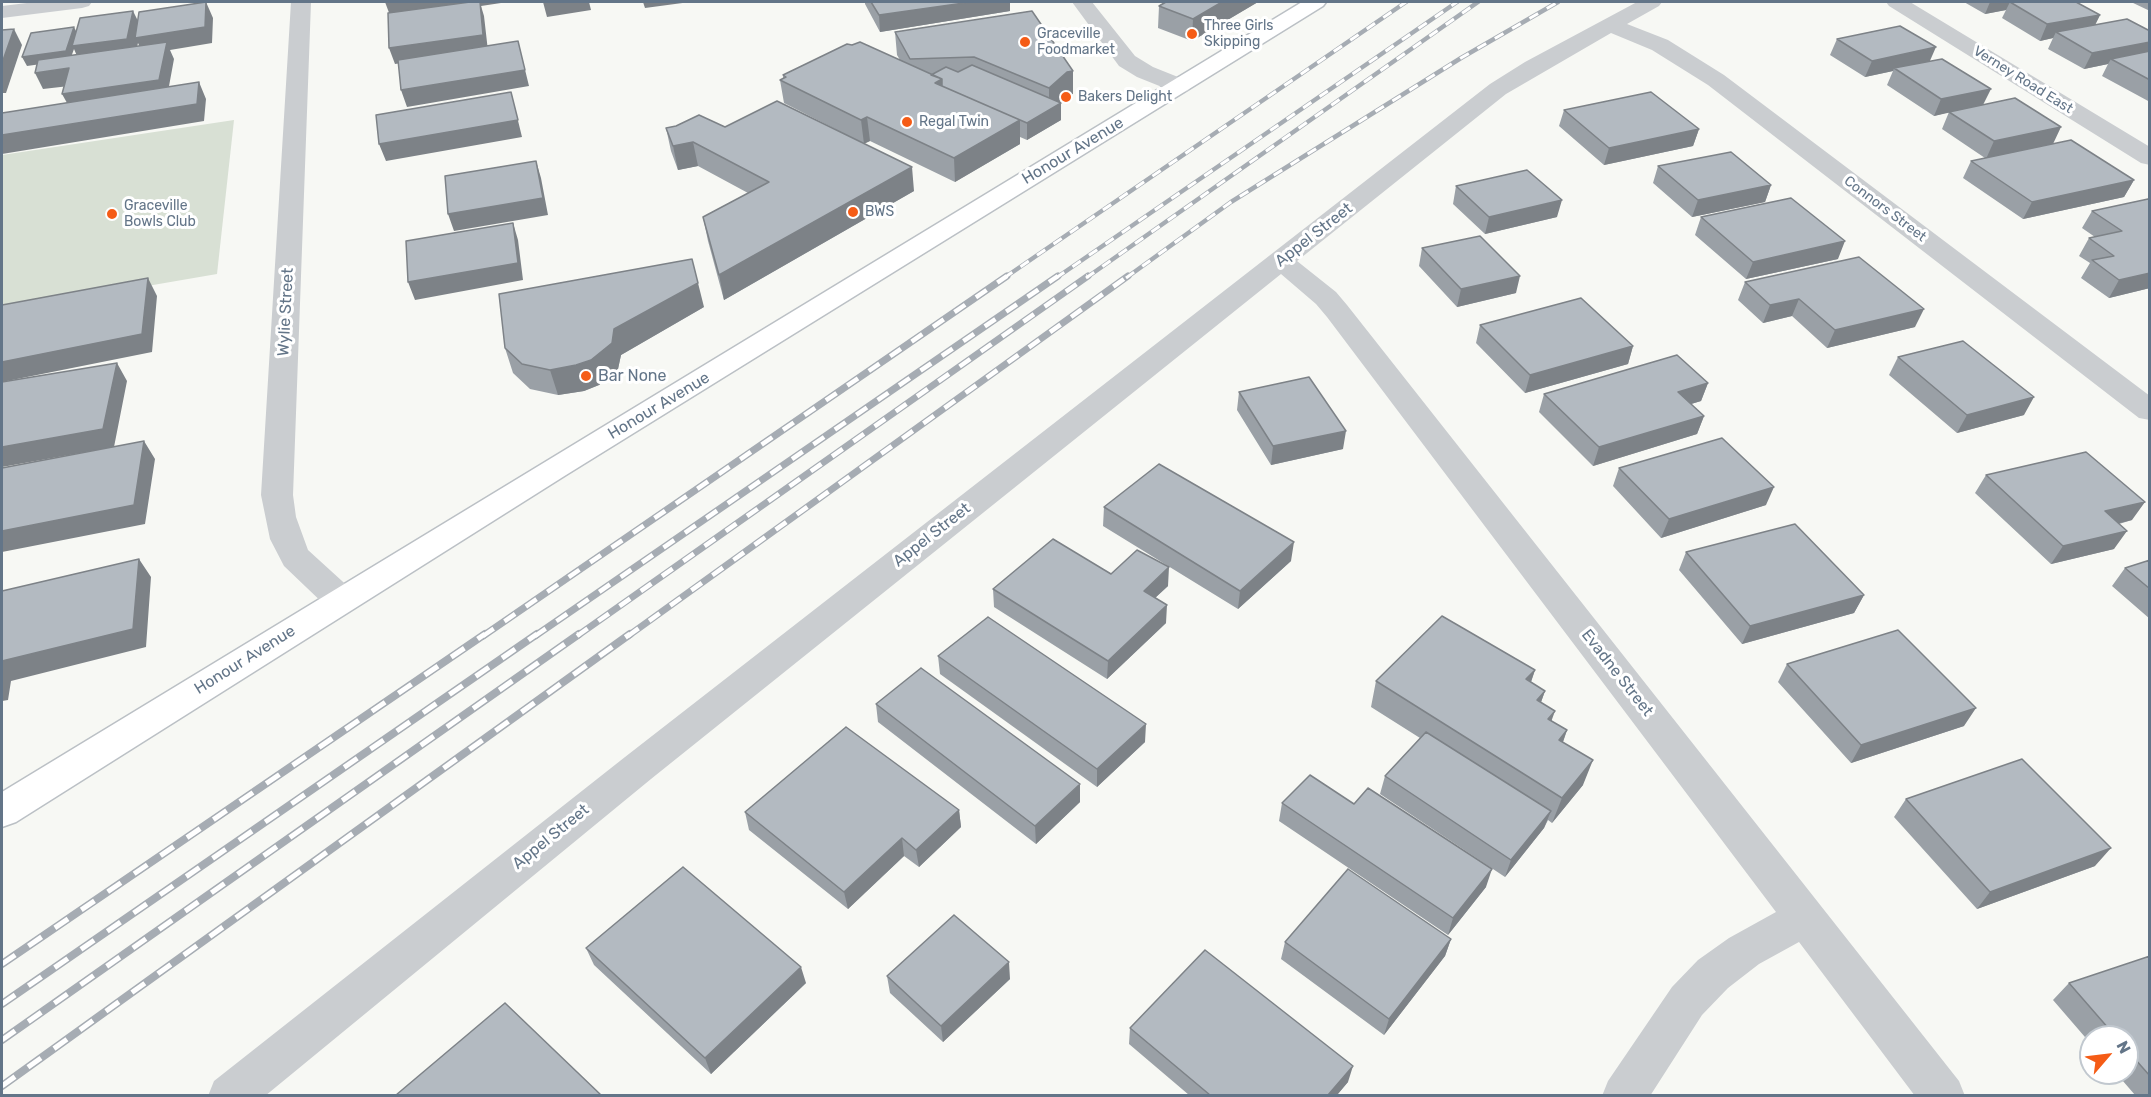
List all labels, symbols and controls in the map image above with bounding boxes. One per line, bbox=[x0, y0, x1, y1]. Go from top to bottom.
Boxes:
place label: Three Girls Skipping bbox=[1204, 18, 1273, 50]
place label: Graceville Foodmarket bbox=[1037, 26, 1115, 58]
marker: Three Girls Skipping bbox=[1185, 27, 1199, 41]
marker: Graceville Foodmarket bbox=[1018, 35, 1032, 49]
street label: Verney Road East bbox=[1970, 43, 2076, 117]
place label: Bakers Delight bbox=[1078, 89, 1172, 105]
marker: Bakers Delight bbox=[1059, 90, 1073, 104]
street label: Honour Avenue bbox=[1019, 113, 1127, 189]
place label: Regal Twin bbox=[919, 114, 989, 130]
marker: Regal Twin bbox=[900, 115, 914, 129]
street label: Connors Street bbox=[1841, 173, 1929, 245]
place label: Graceville Bowls Club bbox=[124, 198, 196, 231]
street label: Appel Street bbox=[1272, 199, 1356, 271]
place label: BWS bbox=[865, 204, 894, 220]
marker: BWS bbox=[846, 205, 860, 219]
marker: Graceville Bowls Club bbox=[105, 207, 119, 221]
street label: Wylie Street bbox=[274, 267, 298, 357]
place label: Bar None bbox=[598, 366, 666, 386]
street label: Honour Avenue bbox=[605, 368, 713, 444]
marker: Bar None bbox=[579, 369, 593, 383]
street label: Appel Street bbox=[890, 499, 974, 571]
street label: Honour Avenue bbox=[191, 621, 299, 699]
street label: Evadne Street bbox=[1577, 626, 1657, 720]
street label: Appel Street bbox=[509, 800, 593, 874]
north arrow bbox=[2079, 1025, 2139, 1085]
text: N bbox=[2112, 1038, 2135, 1057]

